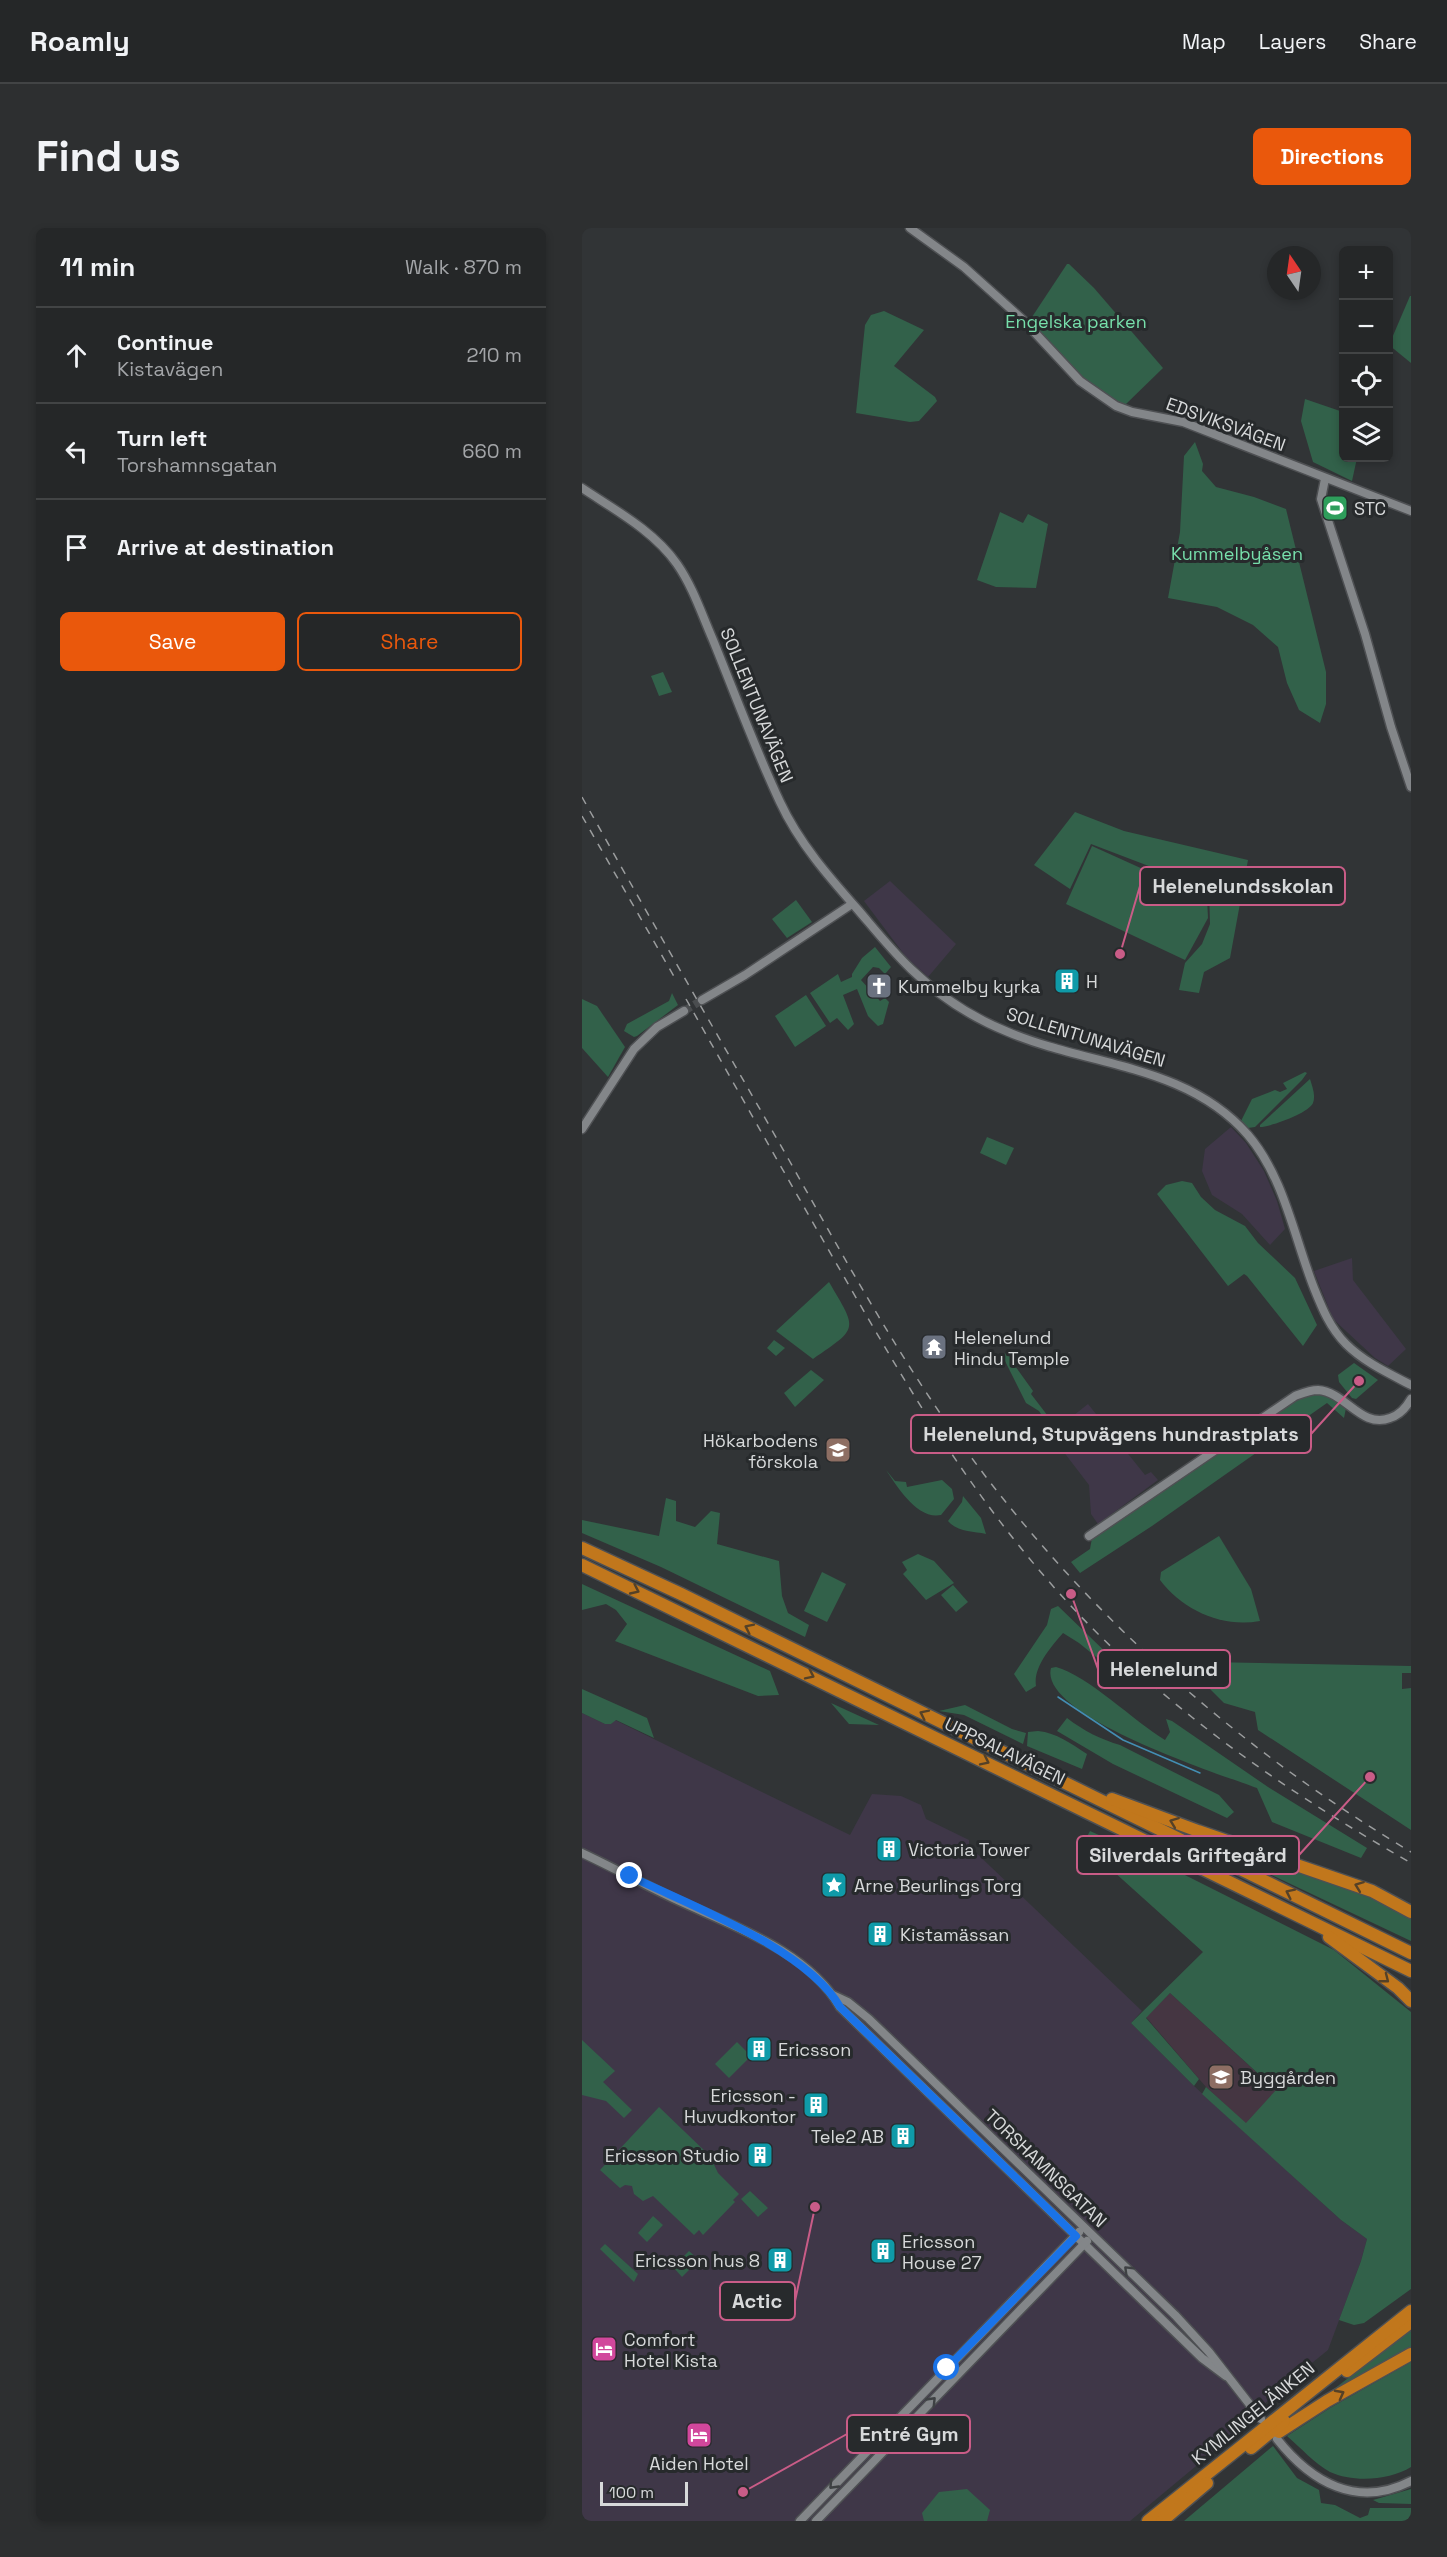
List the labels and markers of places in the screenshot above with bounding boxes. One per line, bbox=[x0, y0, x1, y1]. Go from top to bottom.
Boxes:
sports icon: STC bbox=[1320, 493, 1350, 523]
place label: STC bbox=[1354, 497, 1386, 520]
callout: Helenelundsskolan bbox=[1140, 867, 1345, 905]
building icon: H bbox=[1052, 966, 1082, 996]
place label: H bbox=[1086, 970, 1098, 993]
church icon: Kummelby kyrka bbox=[864, 971, 894, 1001]
place label: Kummelby kyrka bbox=[898, 975, 1040, 998]
place label: Helenelund Hindu Temple bbox=[954, 1326, 1070, 1370]
temple icon: Helenelund Hindu Temple bbox=[919, 1332, 949, 1362]
callout: Helenelund, Stupvägens hundrastplats bbox=[911, 1415, 1311, 1453]
place label: Hökarbodens förskola bbox=[703, 1429, 818, 1473]
school or university icon: Hökarbodens förskola bbox=[823, 1435, 853, 1465]
callout: Helenelund bbox=[1098, 1650, 1230, 1688]
building icon: Victoria Tower bbox=[874, 1834, 904, 1864]
callout: Silverdals Griftegård bbox=[1077, 1836, 1299, 1874]
place label: Victoria Tower bbox=[908, 1838, 1030, 1861]
place icon: Arne Beurlings Torg bbox=[819, 1870, 849, 1900]
place label: Arne Beurlings Torg bbox=[854, 1874, 1022, 1897]
building icon: Kistamässan bbox=[865, 1919, 895, 1949]
place label: Kistamässan bbox=[900, 1923, 1009, 1946]
building icon: Ericsson bbox=[744, 2034, 774, 2064]
place label: Ericsson bbox=[778, 2038, 851, 2061]
school or university icon: Byggården bbox=[1206, 2062, 1236, 2092]
place label: Byggården bbox=[1240, 2066, 1336, 2089]
place label: Ericsson - Huvudkontor bbox=[684, 2084, 796, 2128]
building icon: Ericsson - Huvudkontor bbox=[801, 2090, 831, 2120]
building icon: Tele2 AB bbox=[888, 2121, 918, 2151]
place label: Tele2 AB bbox=[811, 2125, 884, 2148]
building icon: Ericsson Studio bbox=[745, 2140, 775, 2170]
place label: Ericsson Studio bbox=[605, 2144, 740, 2167]
place label: Ericsson House 27 bbox=[902, 2230, 982, 2274]
building icon: Ericsson House 27 bbox=[868, 2236, 898, 2266]
building icon: Ericsson hus 8 bbox=[765, 2245, 795, 2275]
place label: Ericsson hus 8 bbox=[635, 2249, 760, 2272]
callout: Actic bbox=[720, 2282, 795, 2320]
place label: Comfort Hotel Kista bbox=[624, 2328, 717, 2372]
hotel icon: Comfort Hotel Kista bbox=[589, 2334, 619, 2364]
callout: Entré Gym bbox=[847, 2415, 970, 2453]
hotel icon: Aiden Hotel bbox=[684, 2420, 714, 2450]
place label: Aiden Hotel bbox=[649, 2452, 749, 2475]

